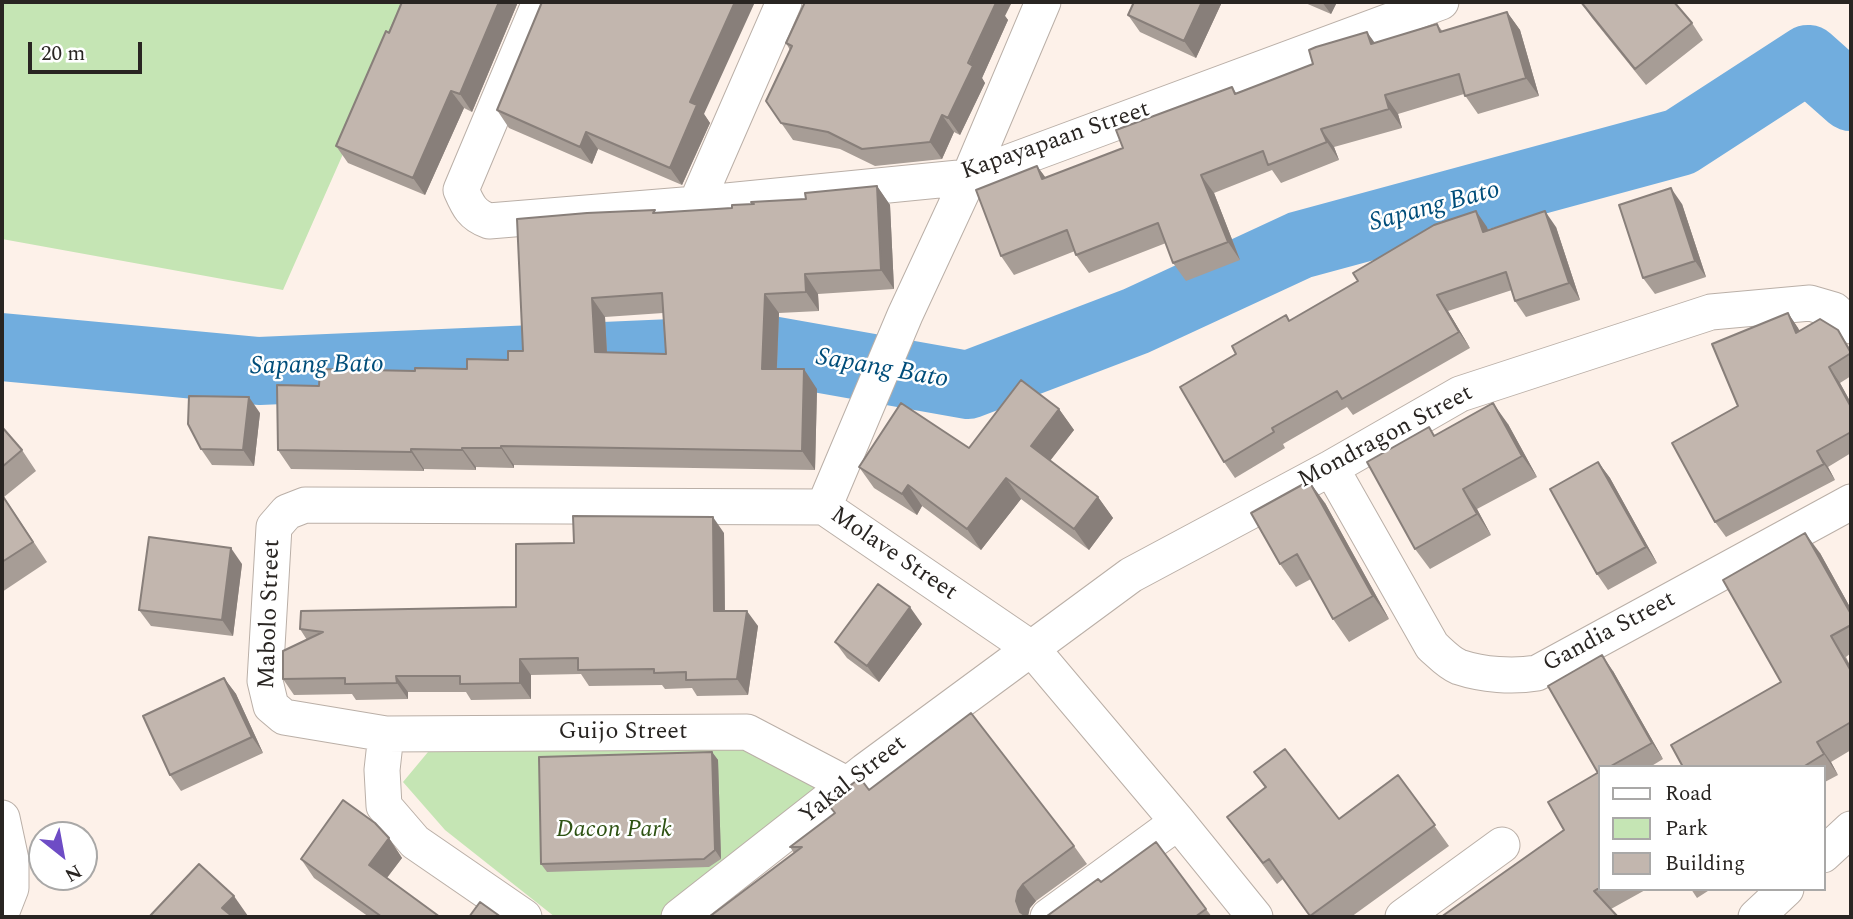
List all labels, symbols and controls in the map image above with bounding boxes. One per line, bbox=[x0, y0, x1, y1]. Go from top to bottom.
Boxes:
scale bar bbox=[32, 28, 145, 72]
text: 20 m bbox=[41, 38, 85, 70]
street label: Kapayapaan Street bbox=[958, 96, 1154, 188]
water label: Sapang Bato bbox=[1366, 176, 1504, 240]
water label: Sapang Bato bbox=[813, 343, 951, 397]
water label: Sapang Bato bbox=[250, 350, 384, 384]
street label: Mondragon Street bbox=[1294, 380, 1478, 496]
street label: Molave Street bbox=[824, 502, 962, 608]
street label: Mabolo Street bbox=[254, 538, 288, 690]
street label: Gandia Street bbox=[1539, 586, 1681, 680]
street label: Guijo Street bbox=[559, 719, 687, 747]
street label: Yakal Street bbox=[795, 730, 913, 832]
legend bbox=[1598, 765, 1825, 891]
text: Road bbox=[1665, 778, 1712, 810]
text: Park bbox=[1665, 813, 1708, 845]
park label: Dacon Park bbox=[556, 817, 672, 845]
north arrow bbox=[28, 821, 98, 891]
text: Building bbox=[1665, 848, 1745, 880]
text: N bbox=[59, 856, 87, 889]

